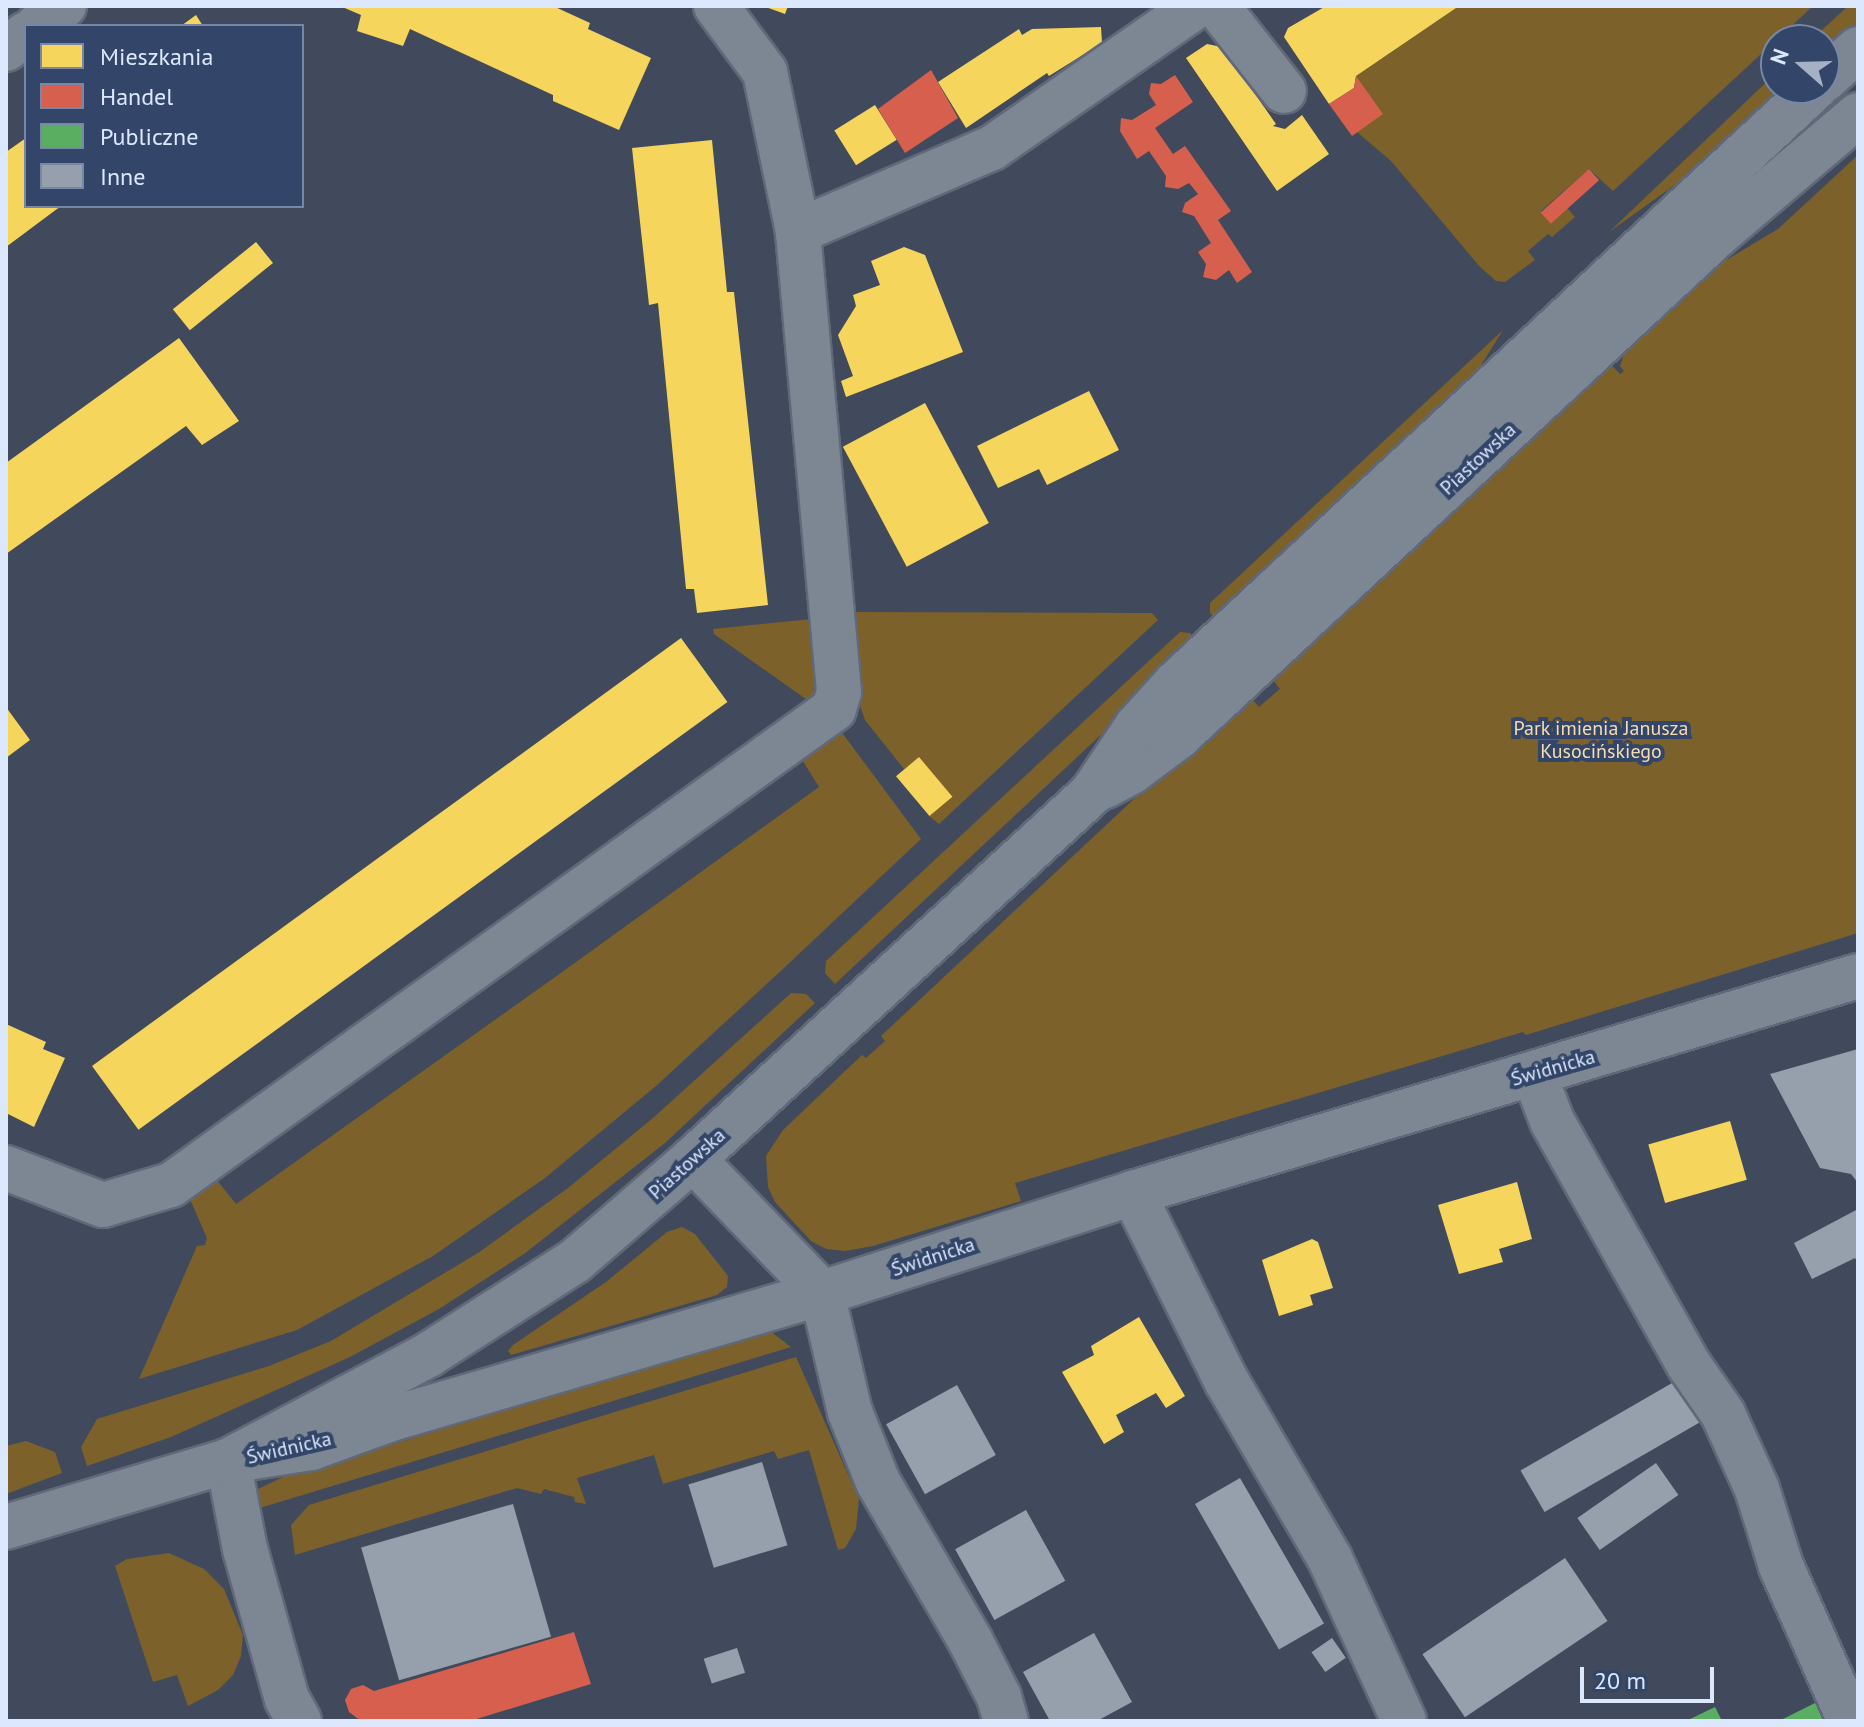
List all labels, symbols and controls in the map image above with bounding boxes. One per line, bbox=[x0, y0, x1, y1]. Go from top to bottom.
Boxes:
legend bbox=[24, 24, 304, 208]
north arrow bbox=[1760, 24, 1840, 104]
text: Mieszkania bbox=[100, 41, 213, 72]
text: N bbox=[1764, 45, 1795, 68]
text: Handel bbox=[100, 81, 173, 112]
text: Publiczne bbox=[100, 121, 198, 152]
text: Inne bbox=[100, 161, 145, 192]
street label: Piastowska bbox=[1435, 418, 1521, 500]
park label: Park imienia Janusza Kusocińskiego bbox=[1513, 717, 1689, 764]
street label: Świdnicka bbox=[1508, 1045, 1598, 1091]
street label: Piastowska bbox=[644, 1123, 730, 1205]
street label: Świdnicka bbox=[888, 1232, 978, 1282]
street label: Świdnicka bbox=[244, 1427, 334, 1469]
scale bar bbox=[1584, 1651, 1718, 1701]
text: 20 m bbox=[1594, 1665, 1646, 1696]

